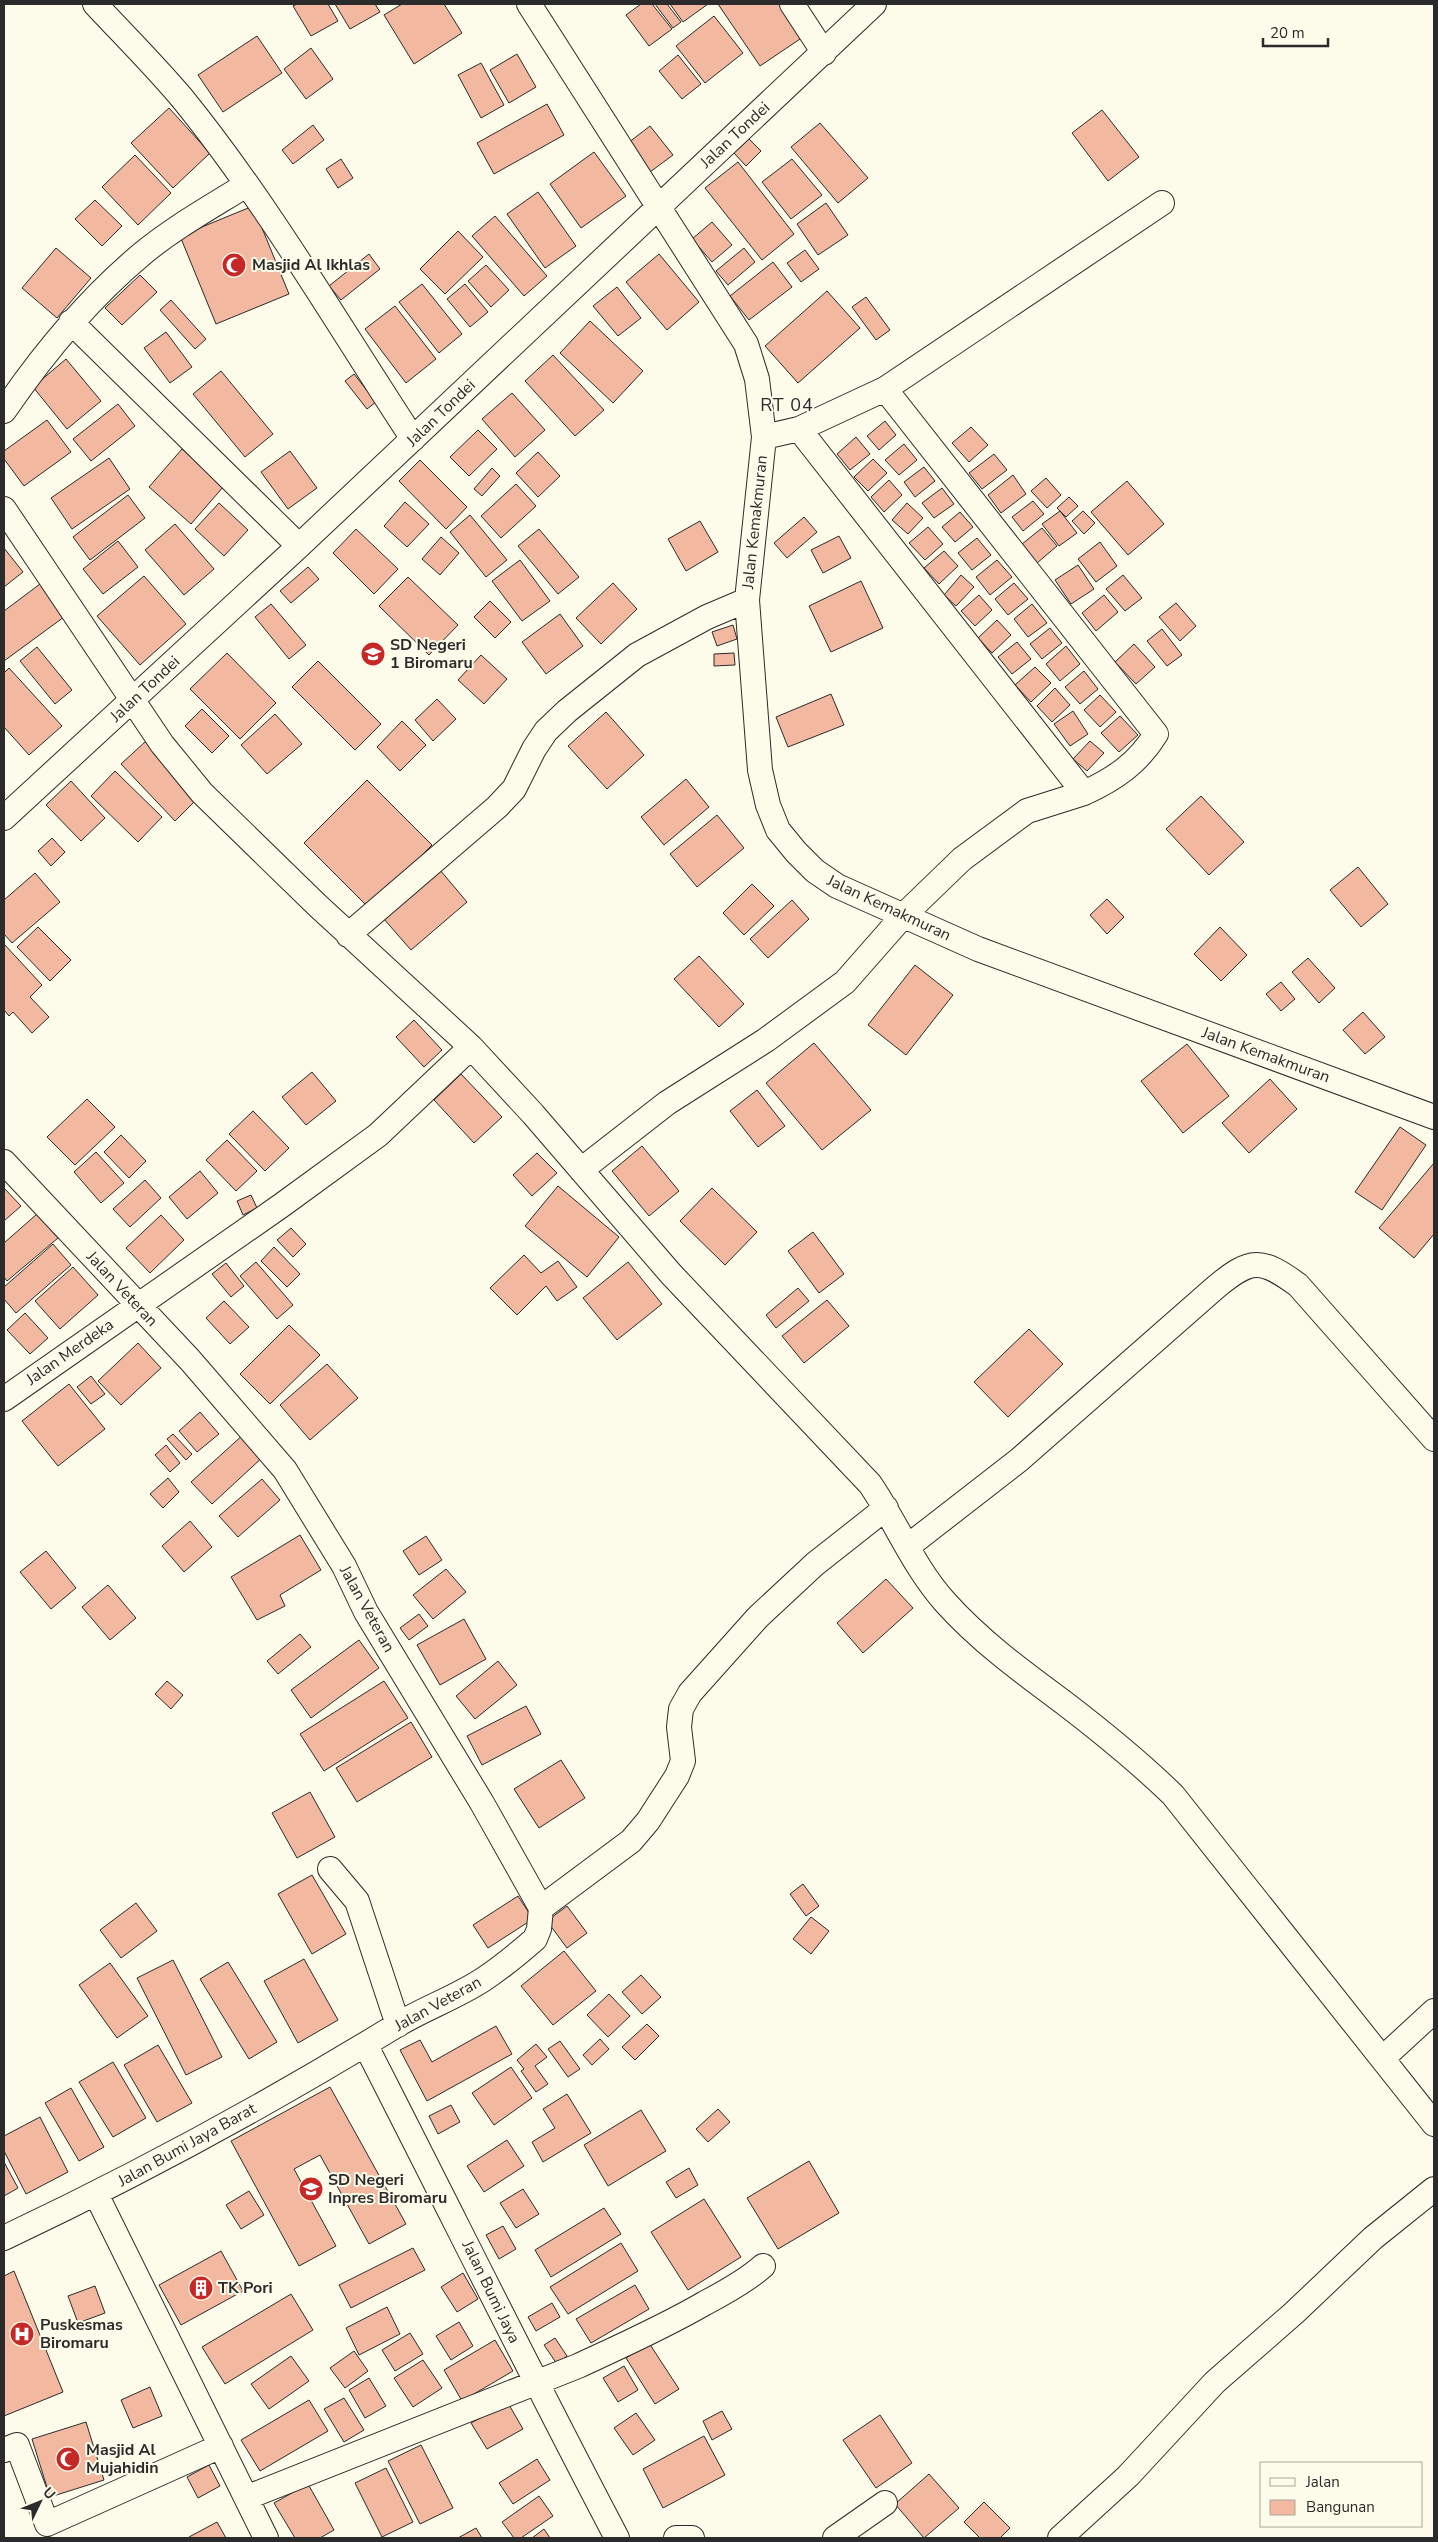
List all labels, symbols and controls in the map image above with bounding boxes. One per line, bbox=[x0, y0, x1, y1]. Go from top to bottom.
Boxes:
scale bar bbox=[1263, 15, 1328, 47]
text: 20 m bbox=[1270, 23, 1305, 43]
street label: Jalan Tondei bbox=[695, 97, 775, 174]
mosque icon: Masjid Al Ikhlas bbox=[221, 252, 247, 278]
place label: Masjid Al Ikhlas bbox=[252, 254, 370, 276]
street label: Jalan Tondei bbox=[401, 375, 480, 452]
district label: RT 04 bbox=[760, 393, 814, 417]
street label: Jalan Kemakmuran bbox=[737, 454, 773, 591]
place label: SD Negeri 1 Biromaru bbox=[390, 634, 473, 674]
school or university icon: SD Negeri 1 Biromaru bbox=[360, 641, 386, 667]
street label: Jalan Tondei bbox=[105, 651, 185, 728]
street label: Jalan Kemakmuran bbox=[823, 869, 955, 946]
street label: Jalan Kemakmuran bbox=[1198, 1021, 1333, 1088]
street label: Jalan Veteran bbox=[81, 1246, 163, 1332]
street label: Jalan Merdeka bbox=[21, 1314, 118, 1391]
street label: Jalan Veteran bbox=[334, 1561, 400, 1656]
street label: Jalan Veteran bbox=[390, 1971, 485, 2037]
street label: Jalan Bumi Jaya Barat bbox=[113, 2098, 260, 2193]
place label: SD Negeri Inpres Biromaru bbox=[328, 2169, 447, 2209]
school or university icon: SD Negeri Inpres Biromaru bbox=[298, 2176, 324, 2202]
street label: Jalan Bumi Jaya bbox=[456, 2236, 525, 2347]
building icon: TK Pori bbox=[188, 2275, 214, 2301]
place label: TK Pori bbox=[218, 2277, 272, 2299]
place label: Puskesmas Biromaru bbox=[40, 2314, 123, 2354]
hospital icon: Puskesmas Biromaru bbox=[9, 2321, 35, 2347]
place label: Masjid Al Mujahidin bbox=[86, 2439, 159, 2479]
mosque icon: Masjid Al Mujahidin bbox=[55, 2446, 81, 2472]
legend bbox=[1260, 2462, 1423, 2527]
text: Jalan bbox=[1305, 2472, 1340, 2492]
north arrow bbox=[15, 2477, 65, 2527]
text: U bbox=[39, 2483, 60, 2504]
text: Bangunan bbox=[1306, 2497, 1375, 2517]

